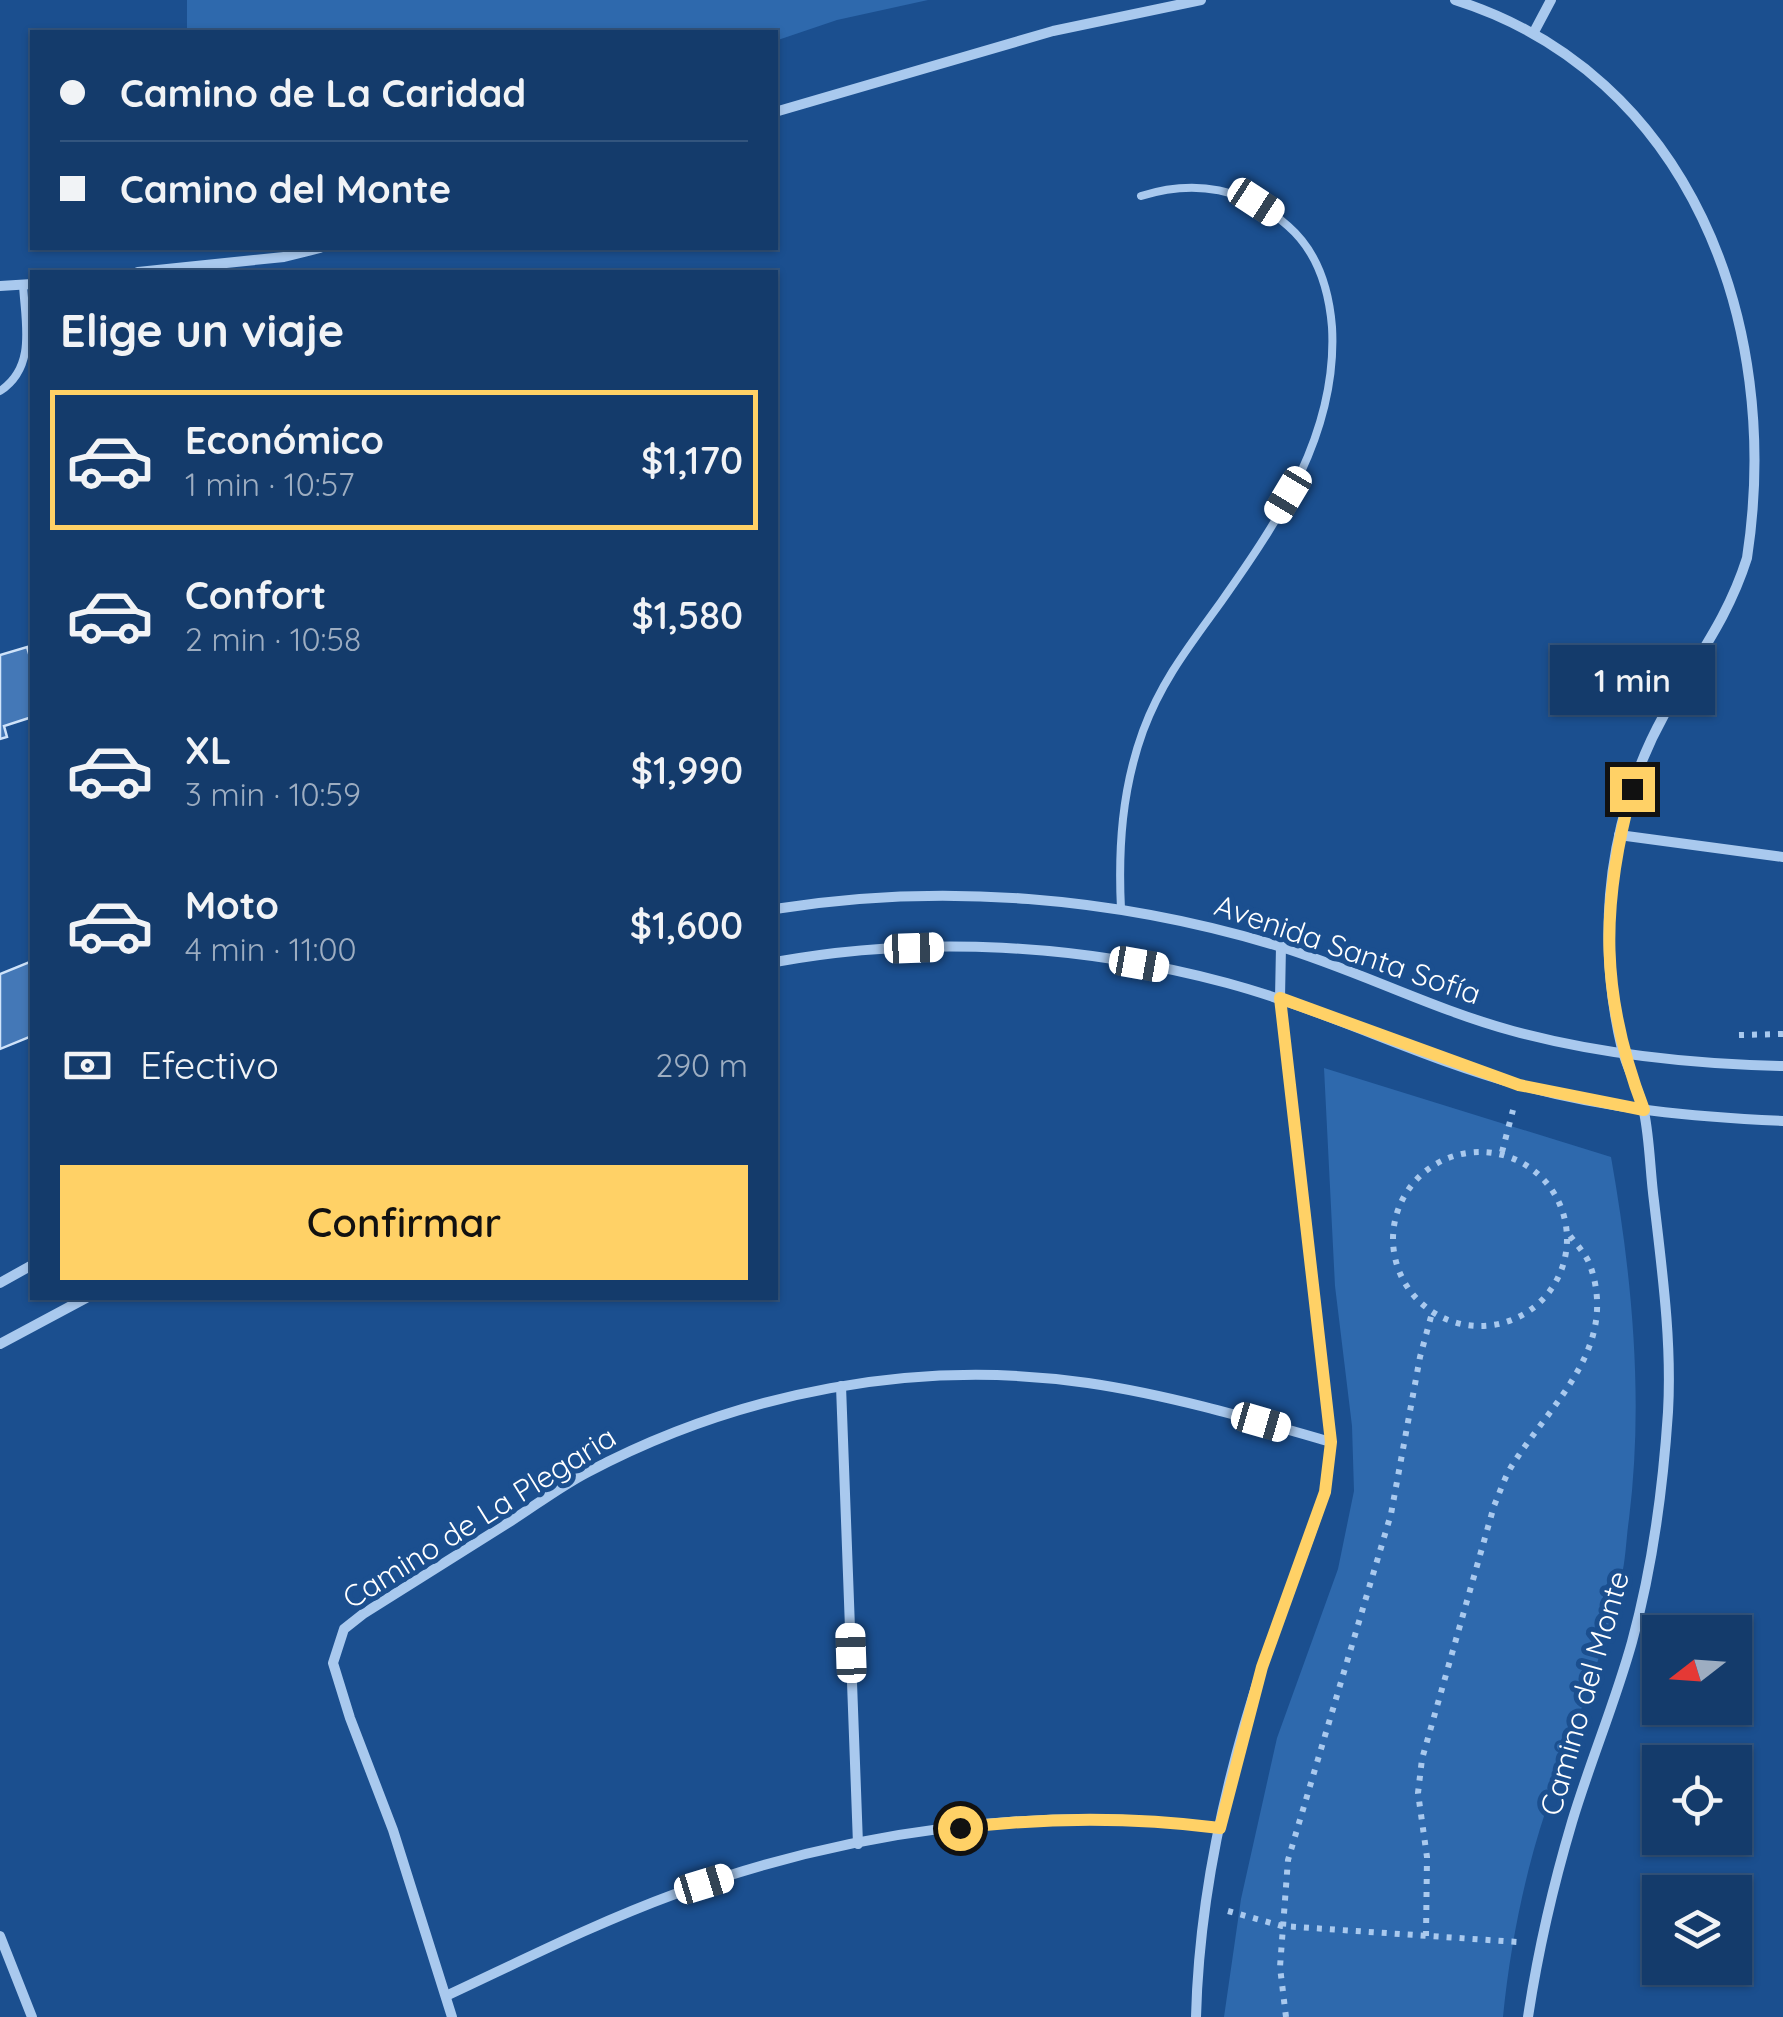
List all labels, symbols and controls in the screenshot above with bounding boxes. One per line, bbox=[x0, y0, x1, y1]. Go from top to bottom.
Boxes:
text: Camino de La Caridad bbox=[120, 69, 526, 117]
text: Camino del Monte bbox=[120, 165, 451, 213]
car bbox=[1223, 173, 1289, 231]
text: Elige un viaje bbox=[60, 302, 344, 358]
icon: car bbox=[65, 415, 155, 505]
text: Económico bbox=[185, 416, 384, 464]
text: $1,170 bbox=[641, 436, 743, 484]
car bbox=[1260, 462, 1316, 528]
text: 1 min · 10:57 bbox=[185, 464, 355, 504]
icon: car bbox=[65, 570, 155, 660]
text: Confort bbox=[185, 571, 326, 619]
text: $1,580 bbox=[631, 591, 743, 639]
text: 2 min · 10:58 bbox=[185, 619, 361, 659]
callout: 1 min bbox=[1550, 644, 1714, 714]
text: 1 min bbox=[1594, 660, 1671, 700]
icon: car bbox=[65, 725, 155, 815]
text: XL bbox=[185, 726, 231, 774]
text: $1,990 bbox=[631, 746, 743, 794]
route end bbox=[1610, 767, 1655, 812]
text: 3 min · 10:59 bbox=[185, 774, 361, 814]
icon: car bbox=[65, 880, 155, 970]
text: Moto bbox=[185, 881, 279, 929]
street label: Avenida Santa Sofía bbox=[1210, 886, 1486, 1012]
text: $1,600 bbox=[630, 901, 743, 949]
text: 4 min · 11:00 bbox=[185, 929, 357, 969]
car bbox=[883, 932, 945, 964]
car bbox=[1107, 944, 1171, 984]
icon: cash bbox=[60, 1038, 115, 1093]
text: Efectivo bbox=[140, 1041, 279, 1089]
text: 290 m bbox=[655, 1045, 748, 1085]
button: Confirmar bbox=[60, 1165, 748, 1280]
car bbox=[1228, 1399, 1294, 1445]
street label: Camino de La Plegaria bbox=[335, 1417, 623, 1617]
street label: Camino del Monte bbox=[1531, 1566, 1637, 1820]
north arrow bbox=[1642, 1615, 1752, 1725]
map controls bbox=[1642, 1615, 1752, 1985]
car bbox=[835, 1622, 867, 1684]
button: locate bbox=[1642, 1745, 1752, 1855]
route start bbox=[938, 1806, 983, 1851]
car bbox=[671, 1861, 737, 1907]
button: layers bbox=[1642, 1875, 1752, 1985]

